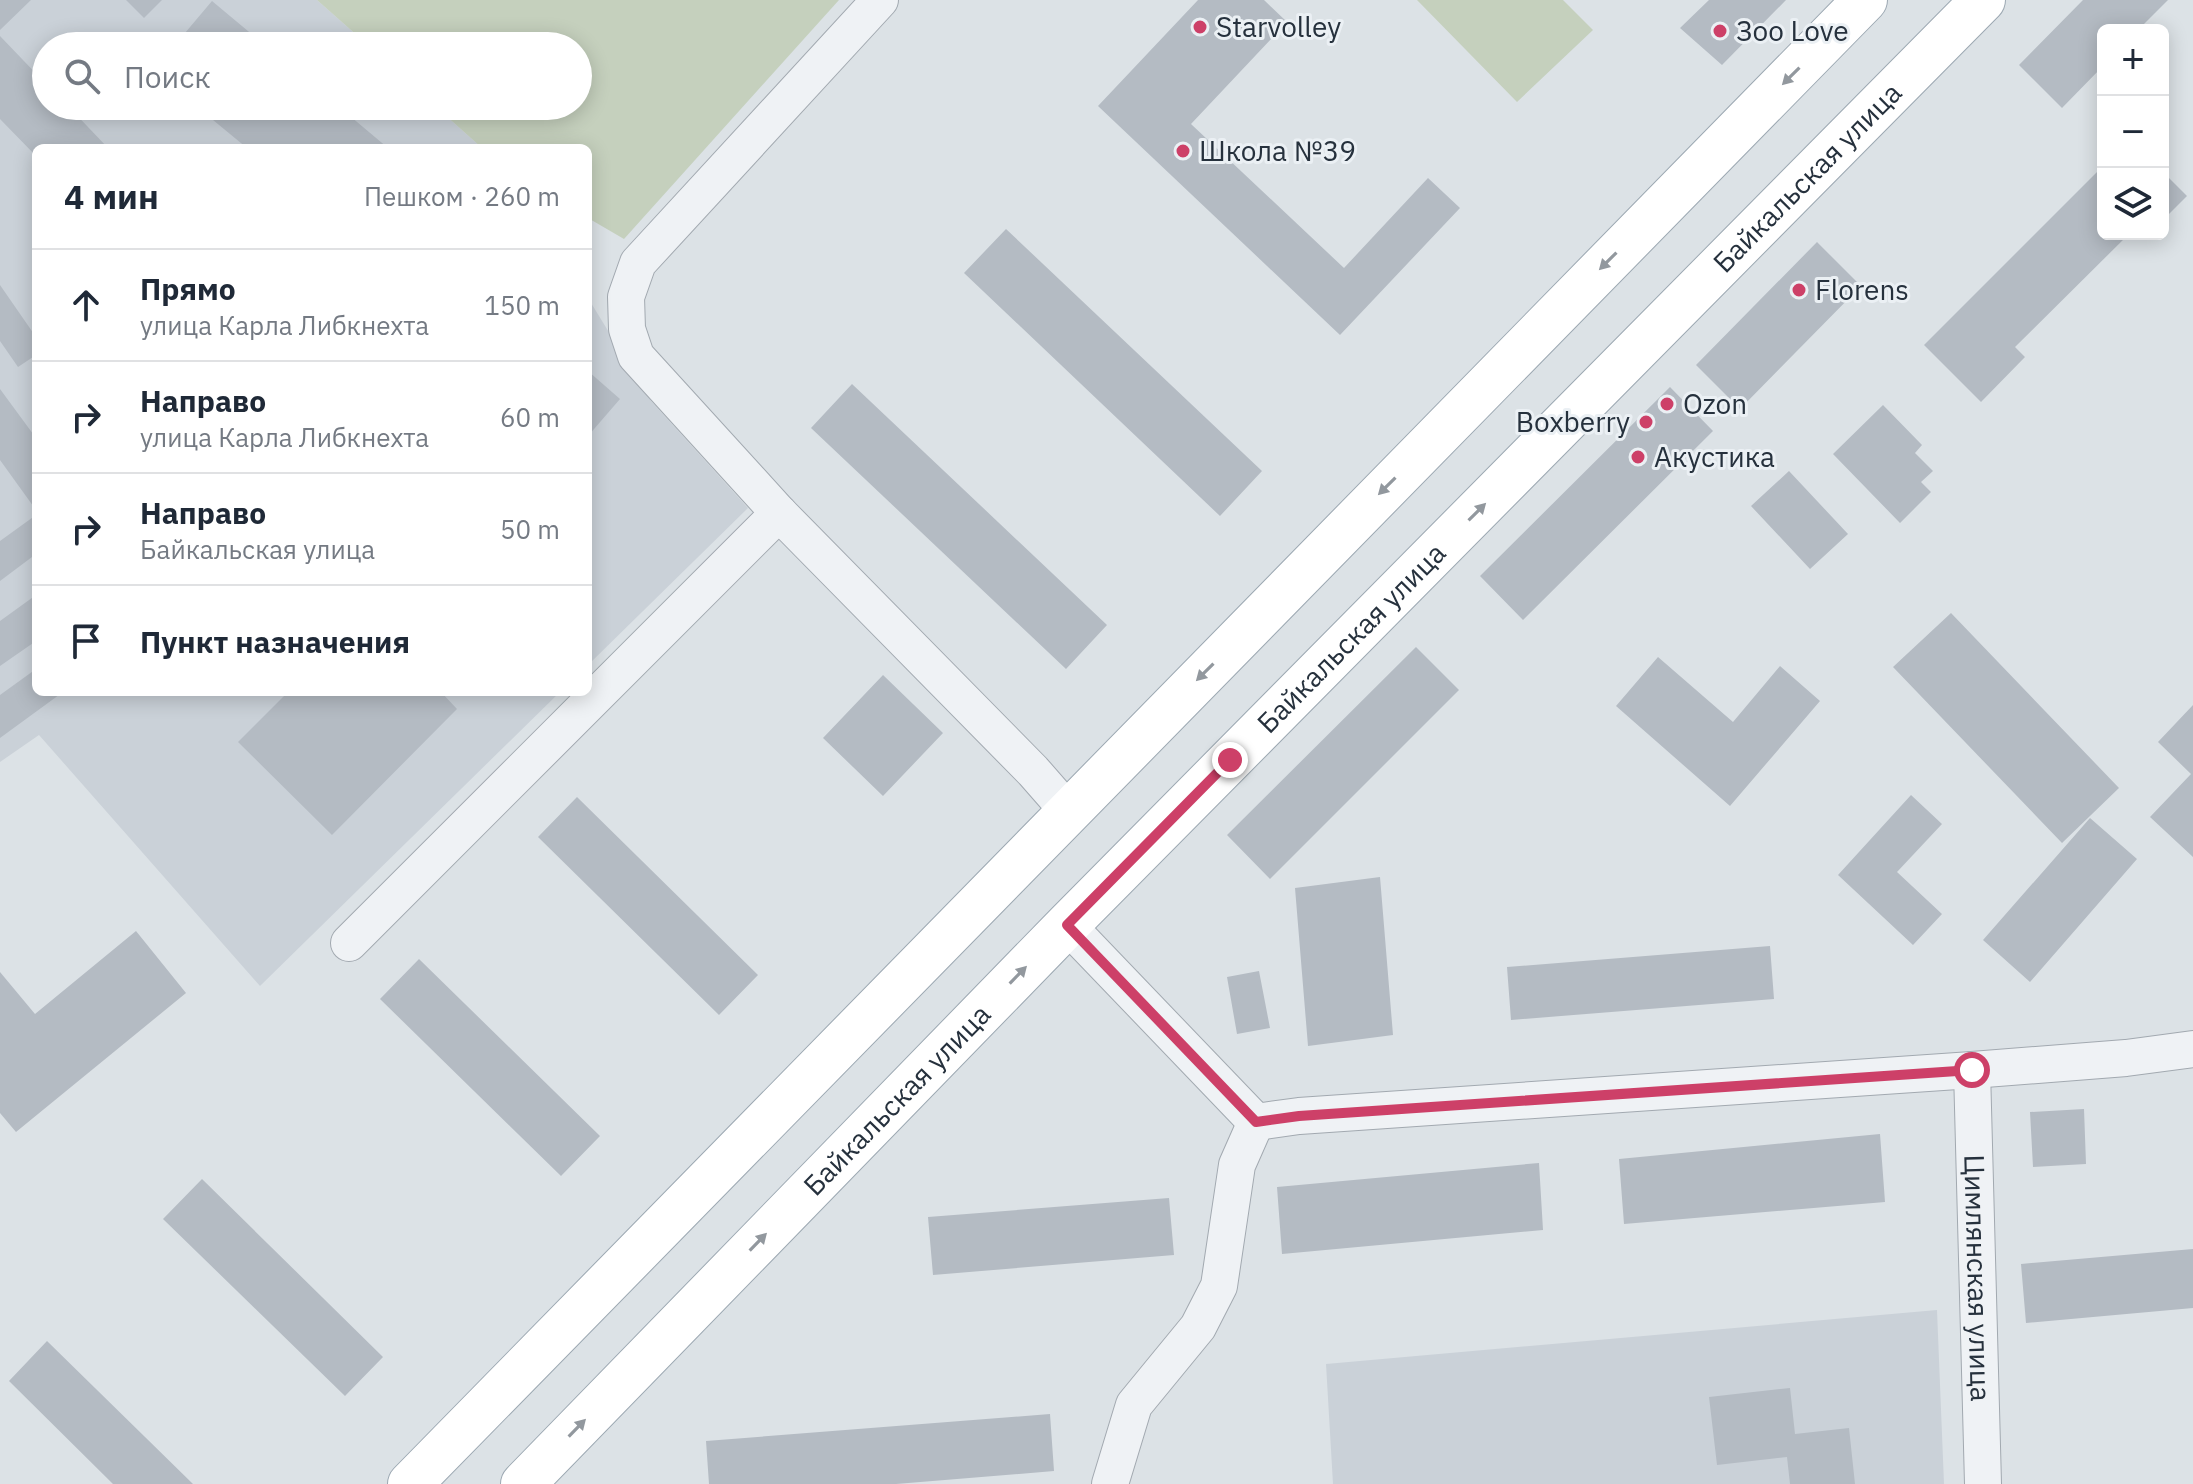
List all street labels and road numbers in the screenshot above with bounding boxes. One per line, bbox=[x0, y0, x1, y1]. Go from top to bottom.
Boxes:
street label: Байкальская улица bbox=[1705, 74, 1909, 280]
street label: Байкальская улица bbox=[1249, 535, 1453, 741]
street label: Байкальская улица bbox=[795, 996, 998, 1203]
street label: Цимлянская улица bbox=[1956, 1154, 2000, 1402]

